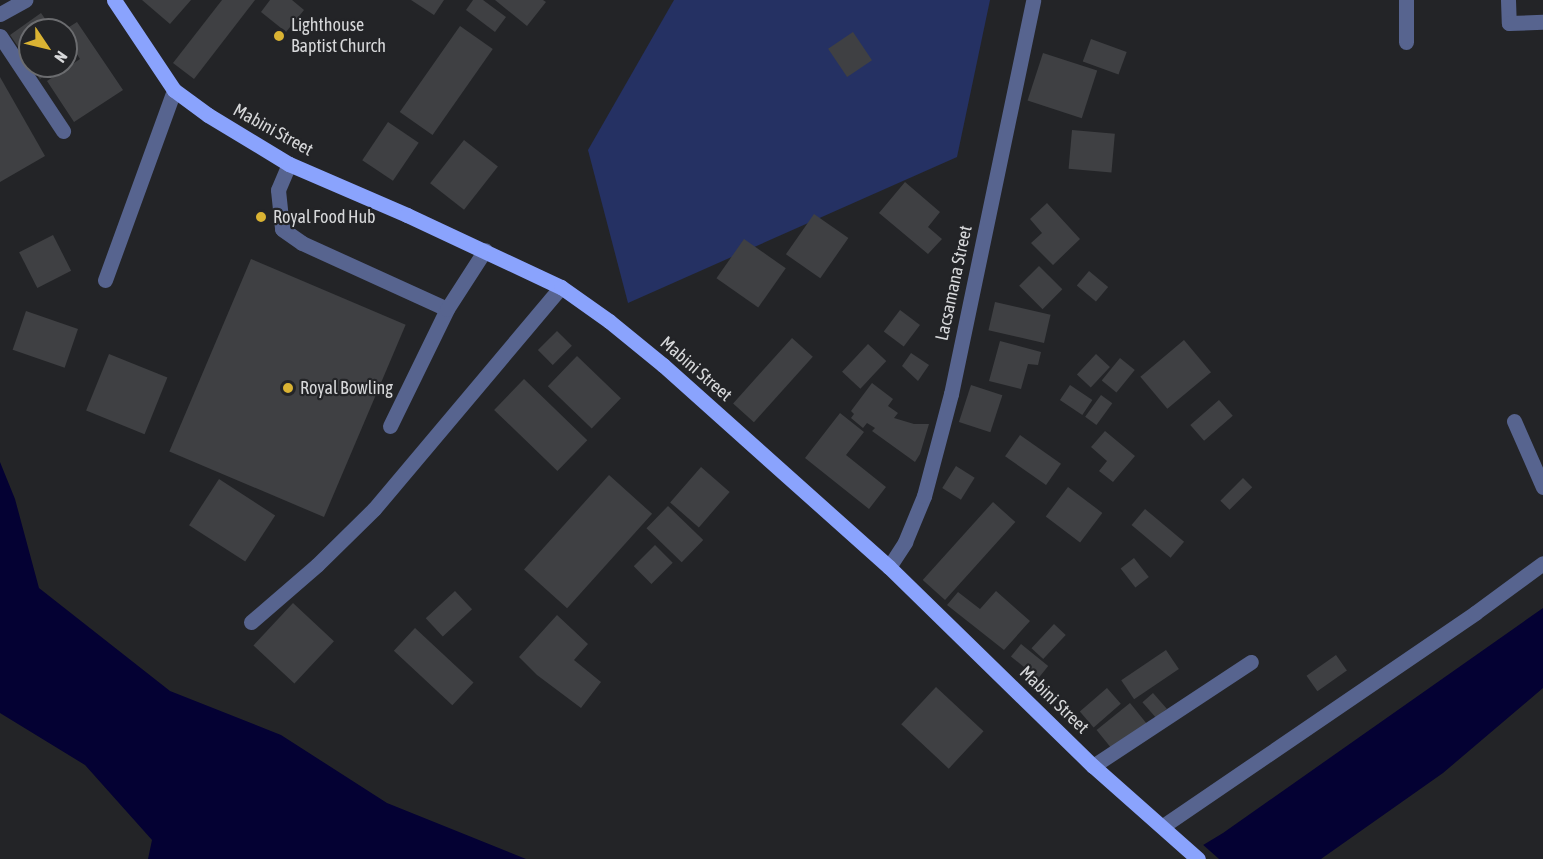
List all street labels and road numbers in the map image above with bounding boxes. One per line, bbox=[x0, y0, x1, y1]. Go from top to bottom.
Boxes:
street label: Mabini Street bbox=[229, 99, 317, 161]
street label: Lacsamana Street bbox=[931, 223, 977, 343]
street label: Mabini Street bbox=[656, 332, 736, 406]
street label: Mabini Street bbox=[1015, 662, 1093, 738]

